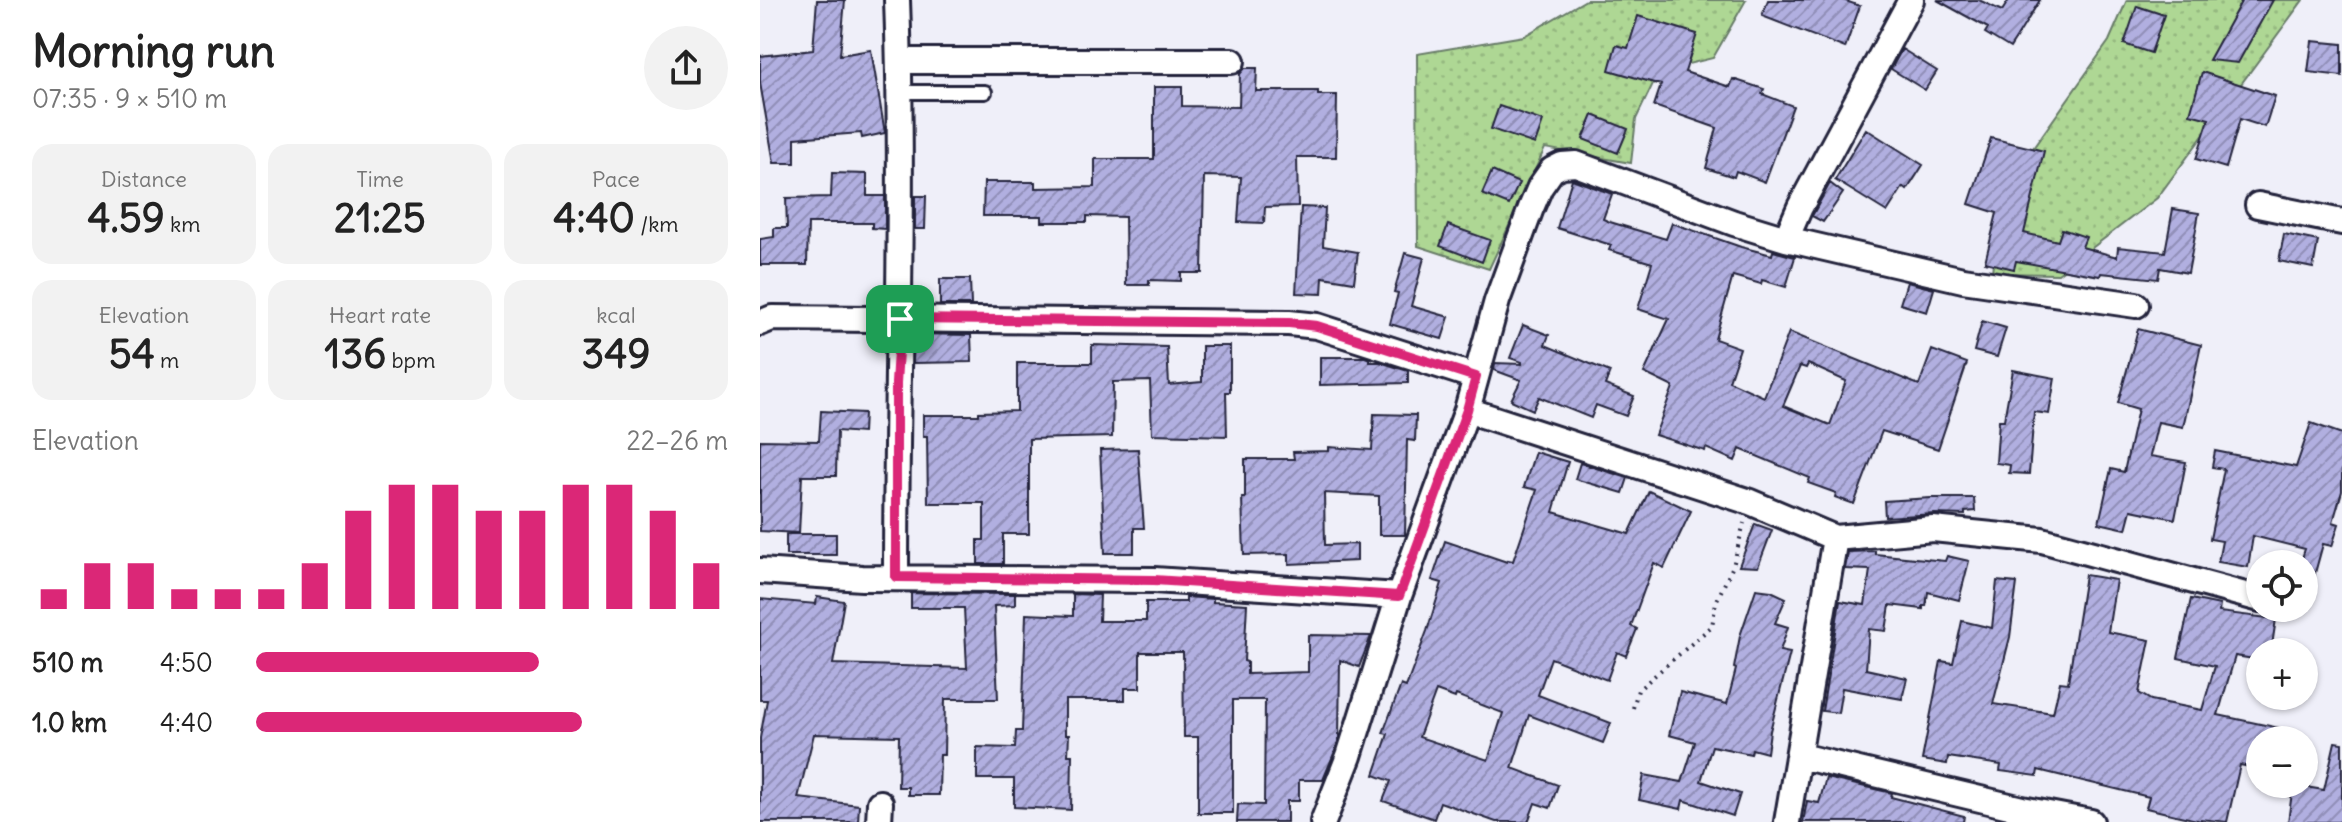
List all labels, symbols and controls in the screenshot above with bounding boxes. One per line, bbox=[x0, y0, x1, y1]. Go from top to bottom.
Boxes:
text: Morning run bbox=[32, 24, 275, 79]
button: share bbox=[644, 26, 728, 110]
text: 07:35 · 9 × 510 m bbox=[32, 82, 227, 115]
text: Distance bbox=[101, 165, 187, 193]
text: Time bbox=[356, 165, 404, 193]
text: Pace bbox=[592, 165, 640, 193]
text: 4.59 bbox=[87, 193, 165, 243]
text: 21:25 bbox=[334, 193, 426, 243]
text: 4:40 bbox=[553, 193, 635, 243]
text: km bbox=[165, 210, 201, 238]
text: /km bbox=[635, 210, 679, 238]
pin bbox=[866, 285, 934, 353]
icon: arrive bbox=[878, 297, 922, 341]
text: Elevation bbox=[99, 301, 189, 329]
text: Heart rate bbox=[329, 301, 431, 329]
text: kcal bbox=[596, 301, 636, 329]
text: 54 bbox=[109, 329, 155, 379]
text: 136 bbox=[325, 329, 386, 379]
text: 349 bbox=[582, 329, 650, 379]
text: m bbox=[155, 346, 179, 374]
text: bpm bbox=[386, 346, 435, 374]
text: Elevation bbox=[32, 424, 139, 457]
text: 22–26 m bbox=[626, 424, 728, 457]
map controls bbox=[2246, 550, 2318, 798]
button: locate bbox=[2246, 550, 2318, 622]
button: + bbox=[2246, 638, 2318, 710]
text: 510 m bbox=[32, 646, 103, 679]
text: 4:50 bbox=[160, 646, 213, 679]
text: 1.0 km bbox=[32, 706, 107, 739]
text: 4:40 bbox=[160, 706, 213, 739]
button: − bbox=[2246, 726, 2318, 798]

